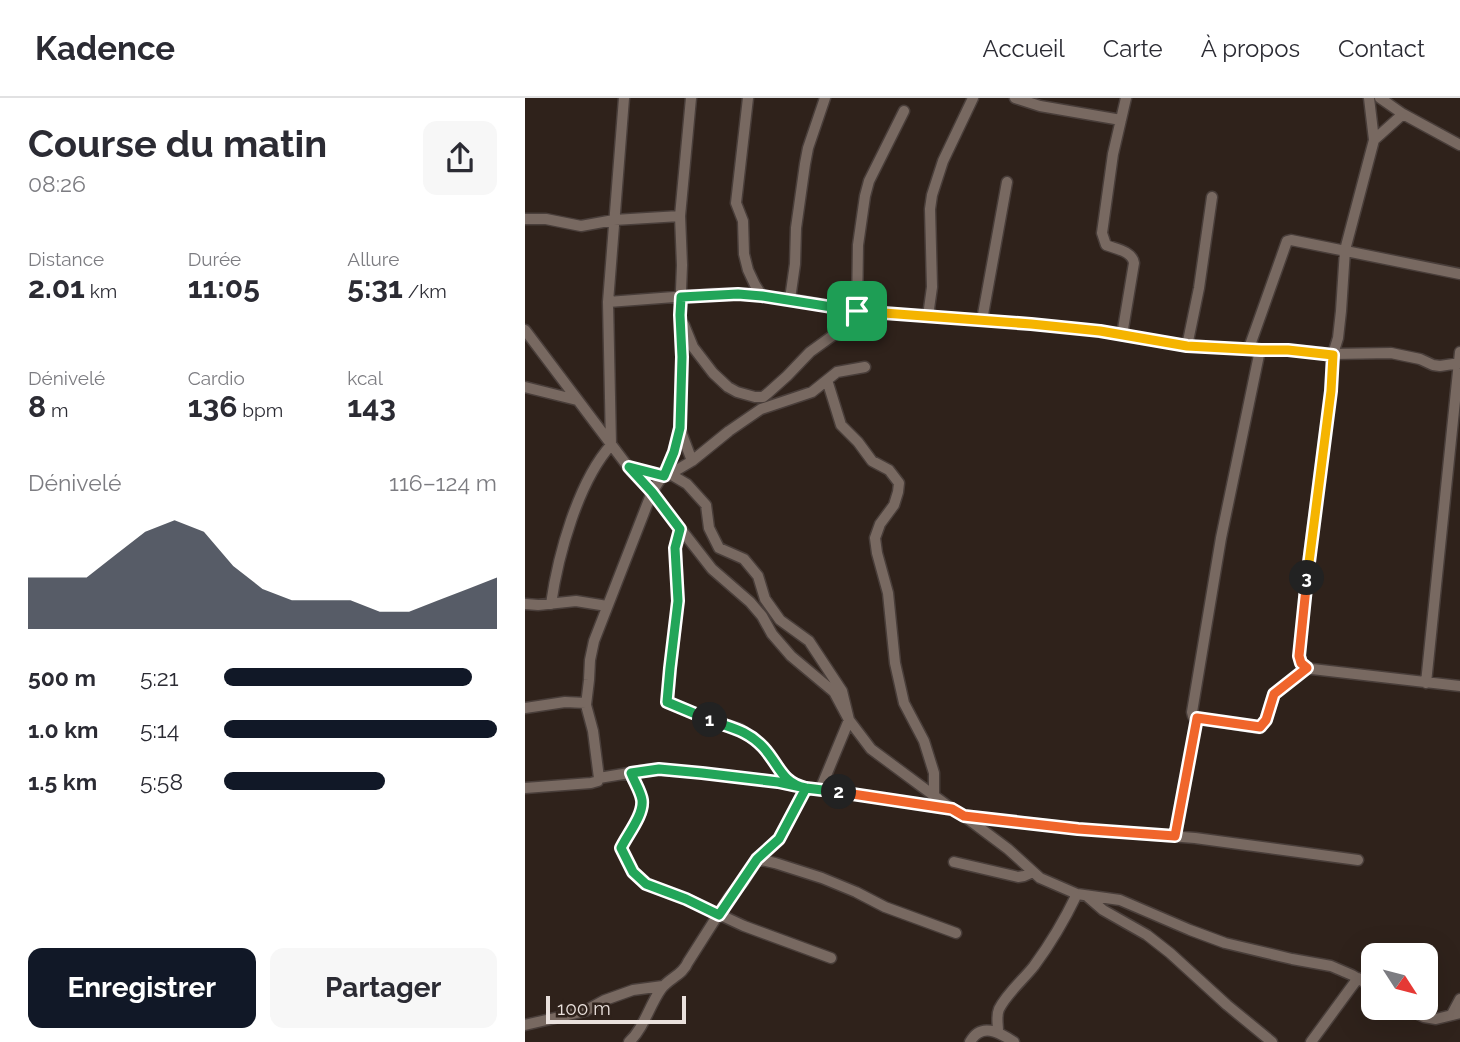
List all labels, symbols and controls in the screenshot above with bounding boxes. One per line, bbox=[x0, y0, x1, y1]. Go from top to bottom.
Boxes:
text: Kadence bbox=[35, 29, 175, 68]
text: Accueil bbox=[983, 34, 1065, 63]
text: Carte bbox=[1103, 34, 1163, 63]
text: À propos bbox=[1201, 34, 1300, 63]
text: Contact bbox=[1338, 34, 1425, 63]
text: Course du matin bbox=[28, 121, 327, 166]
button: share bbox=[423, 121, 497, 195]
text: 08:26 bbox=[28, 170, 86, 197]
text: Distance bbox=[28, 248, 104, 270]
text: Durée bbox=[188, 248, 241, 270]
text: Allure bbox=[347, 248, 399, 270]
text: 2.01 bbox=[28, 270, 85, 305]
text: 11:05 bbox=[188, 270, 260, 305]
text: 5:31 bbox=[347, 270, 403, 305]
text: km bbox=[85, 280, 117, 302]
text: /km bbox=[403, 280, 447, 302]
pin bbox=[827, 281, 887, 341]
icon: arrive bbox=[838, 292, 876, 330]
text: Dénivelé bbox=[28, 367, 105, 389]
text: Cardio bbox=[188, 367, 245, 389]
text: kcal bbox=[347, 367, 383, 389]
text: 8 bbox=[28, 389, 46, 424]
text: 136 bbox=[188, 389, 237, 424]
text: 143 bbox=[347, 389, 396, 424]
text: m bbox=[46, 399, 68, 421]
text: bpm bbox=[237, 399, 283, 421]
text: Dénivelé bbox=[28, 469, 121, 496]
text: 116–124 m bbox=[389, 469, 497, 496]
pin: 3 bbox=[1289, 560, 1325, 596]
text: 3 bbox=[1301, 566, 1312, 588]
text: 500 m bbox=[28, 664, 96, 691]
text: 5:21 bbox=[140, 664, 179, 691]
pin: 1 bbox=[693, 702, 727, 738]
text: 1 bbox=[705, 708, 714, 730]
text: 1.0 km bbox=[28, 716, 98, 743]
text: 5:14 bbox=[140, 716, 179, 743]
text: 1.5 km bbox=[28, 768, 97, 795]
text: 5:58 bbox=[140, 768, 183, 795]
pin: 2 bbox=[821, 774, 857, 810]
text: 2 bbox=[833, 780, 844, 802]
north arrow bbox=[1361, 943, 1439, 1020]
map controls bbox=[1361, 943, 1438, 1020]
button: Enregistrer bbox=[28, 948, 256, 1028]
button: Partager bbox=[270, 948, 497, 1028]
scale bar bbox=[546, 993, 686, 1025]
text: 100 m bbox=[557, 997, 611, 1019]

